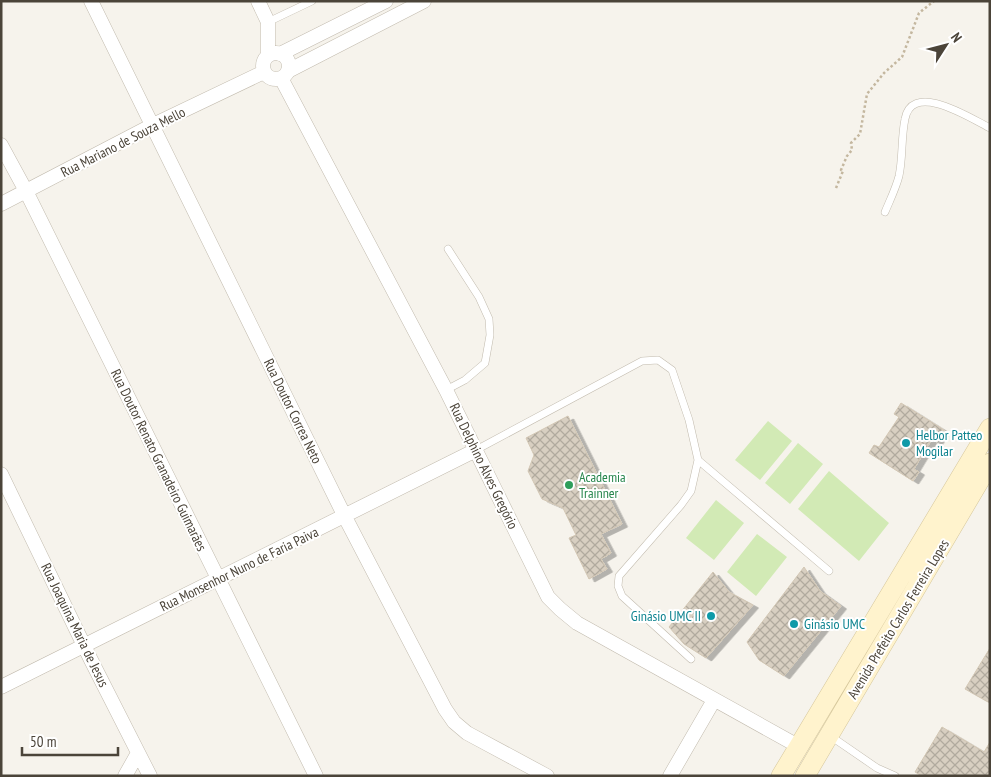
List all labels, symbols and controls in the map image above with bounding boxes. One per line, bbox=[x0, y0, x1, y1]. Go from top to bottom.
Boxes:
north arrow bbox=[921, 20, 971, 70]
text: N bbox=[947, 29, 966, 46]
street label: Rua Mariano de Souza Mello bbox=[58, 103, 188, 181]
street label: Rua Doutor Correa Neto bbox=[260, 356, 326, 466]
street label: Rua Doutor Renato Granadeiro Guimarães bbox=[107, 366, 211, 554]
street label: Rua Delphino Alves Gregório bbox=[446, 400, 522, 532]
place label: Helbor Patteo Mogilar bbox=[916, 426, 982, 460]
marker: Helbor Patteo Mogilar bbox=[900, 437, 912, 449]
place label: Academia Trainner bbox=[579, 468, 626, 502]
marker: Academia Trainner bbox=[563, 479, 575, 491]
street label: Rua Monsenhor Nuno de Faria Paiva bbox=[157, 523, 321, 615]
street label: Avenida Prefeito Carlos Ferreira Lopes bbox=[843, 536, 953, 702]
street label: Rua Joaquina Maria de Jesus bbox=[37, 560, 113, 690]
place label: Ginásio UMC II bbox=[631, 607, 701, 625]
marker: Ginásio UMC II bbox=[705, 610, 717, 622]
place label: Ginásio UMC bbox=[804, 615, 866, 633]
marker: Ginásio UMC bbox=[788, 618, 800, 630]
scale bar bbox=[22, 724, 119, 756]
text: 50 m bbox=[30, 732, 56, 751]

